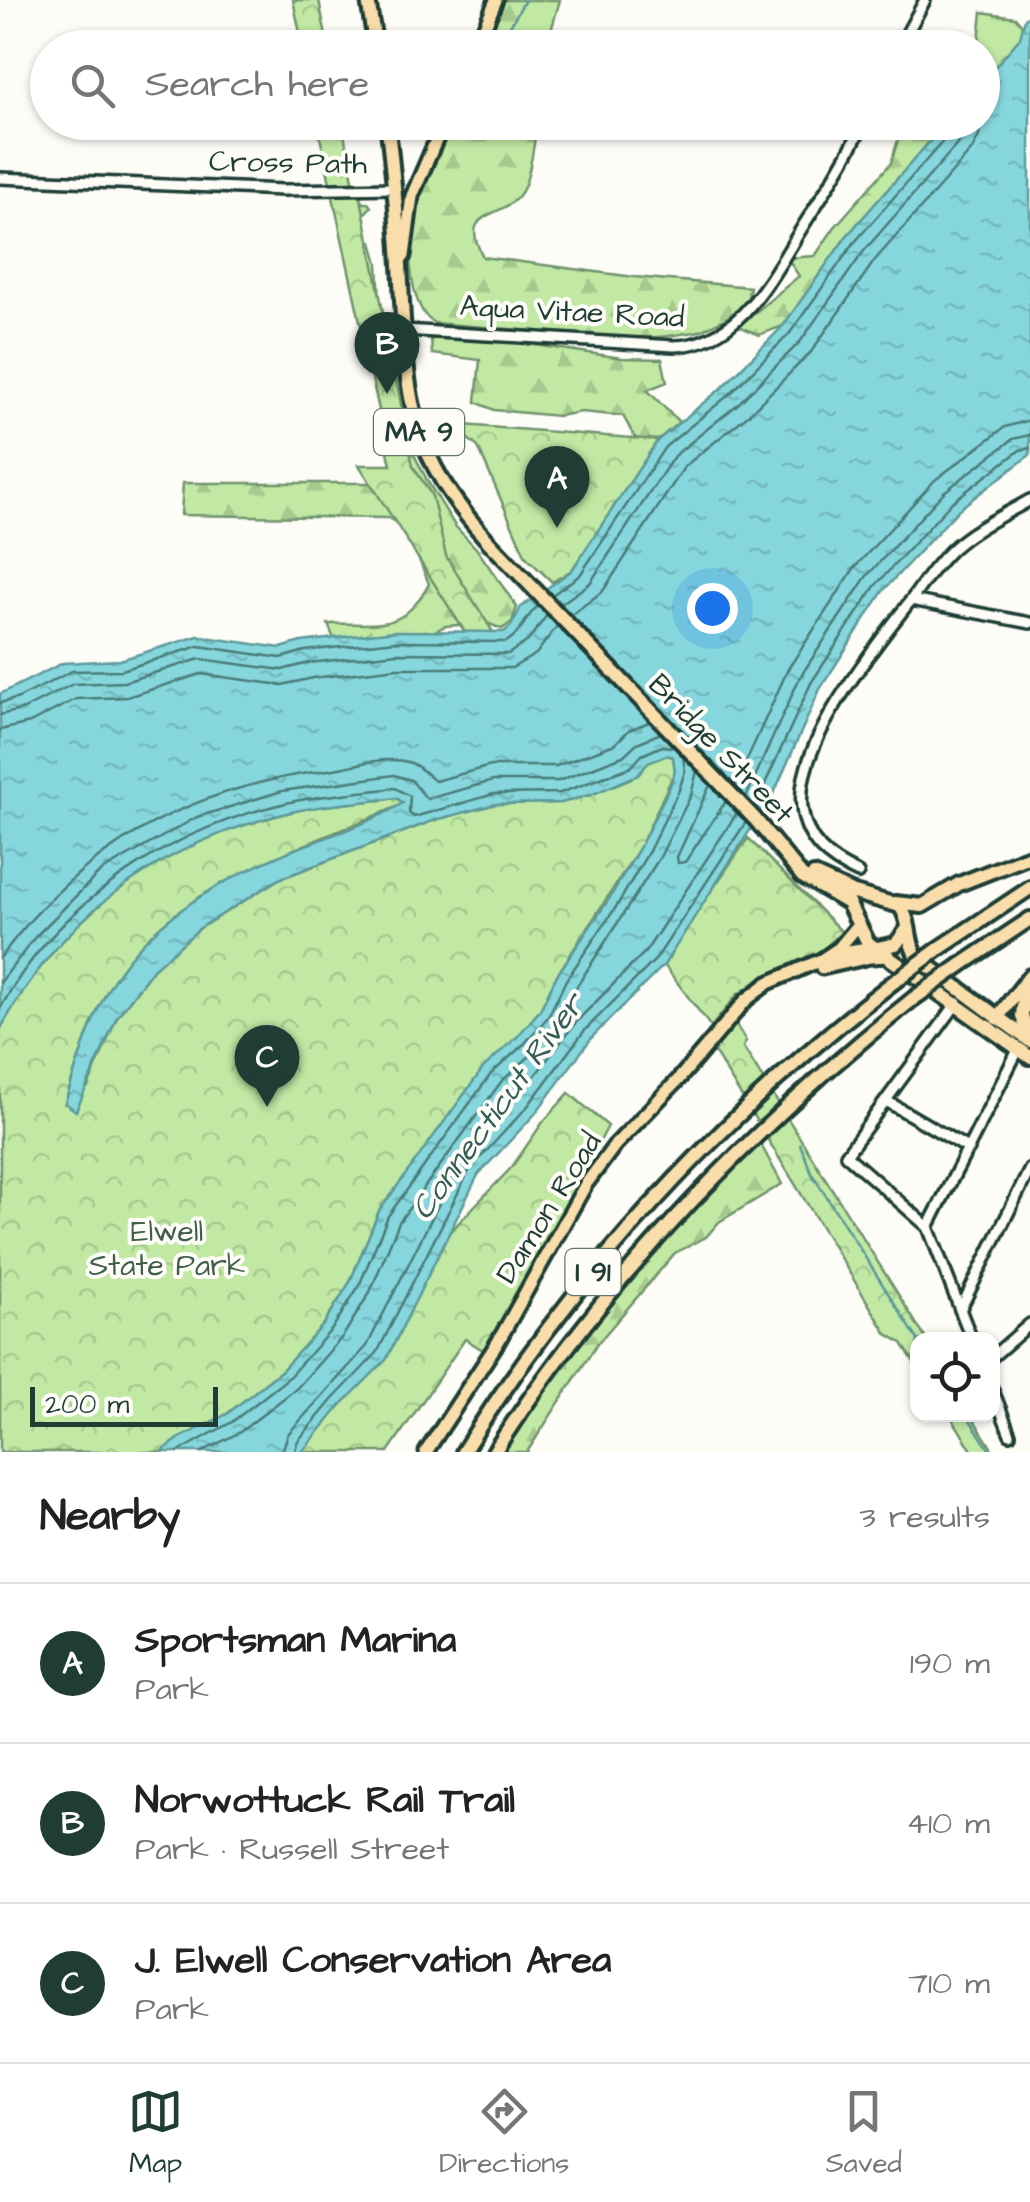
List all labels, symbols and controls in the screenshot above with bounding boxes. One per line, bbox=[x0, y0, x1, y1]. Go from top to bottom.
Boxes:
search box bbox=[30, 30, 1000, 140]
icon: search bbox=[65, 58, 120, 113]
text: Search here bbox=[145, 59, 369, 111]
street label: Cross Path bbox=[209, 141, 368, 185]
street label: Aqua Vitae Road bbox=[459, 285, 685, 339]
pin: B bbox=[354, 312, 420, 394]
road number: MA 9 bbox=[374, 409, 464, 455]
pin: A bbox=[524, 446, 590, 528]
your location bbox=[687, 583, 738, 634]
street label: Bridge Street bbox=[638, 665, 804, 834]
water label: Connecticut River bbox=[401, 982, 597, 1229]
pin: C bbox=[234, 1024, 300, 1107]
street label: Damon Road bbox=[486, 1124, 612, 1292]
park label: Elwell State Park bbox=[89, 1211, 245, 1287]
road number: I 91 bbox=[566, 1249, 620, 1295]
map controls bbox=[910, 1332, 1000, 1422]
button: locate bbox=[910, 1332, 1000, 1422]
scale bar bbox=[30, 1382, 218, 1426]
text: 200 m bbox=[45, 1385, 129, 1424]
text: Nearby bbox=[40, 1488, 180, 1546]
text: 3 results bbox=[860, 1495, 990, 1540]
text: Sportsman Marina bbox=[135, 1615, 456, 1667]
text: A bbox=[62, 1641, 83, 1686]
text: 190 m bbox=[910, 1641, 990, 1686]
text: Park bbox=[135, 1667, 209, 1712]
text: Norwottuck Rail Trail bbox=[135, 1775, 515, 1827]
text: B bbox=[61, 1801, 84, 1846]
text: 410 m bbox=[906, 1801, 990, 1846]
text: Park · Russell Street bbox=[135, 1827, 449, 1872]
text: J. Elwell Conservation Area bbox=[135, 1935, 611, 1987]
text: C bbox=[61, 1961, 84, 2006]
text: 710 m bbox=[908, 1961, 990, 2006]
text: Park bbox=[135, 1987, 209, 2032]
tab: Map bbox=[128, 2084, 183, 2183]
tab: Directions bbox=[439, 2084, 569, 2183]
tab: Saved bbox=[826, 2084, 902, 2183]

